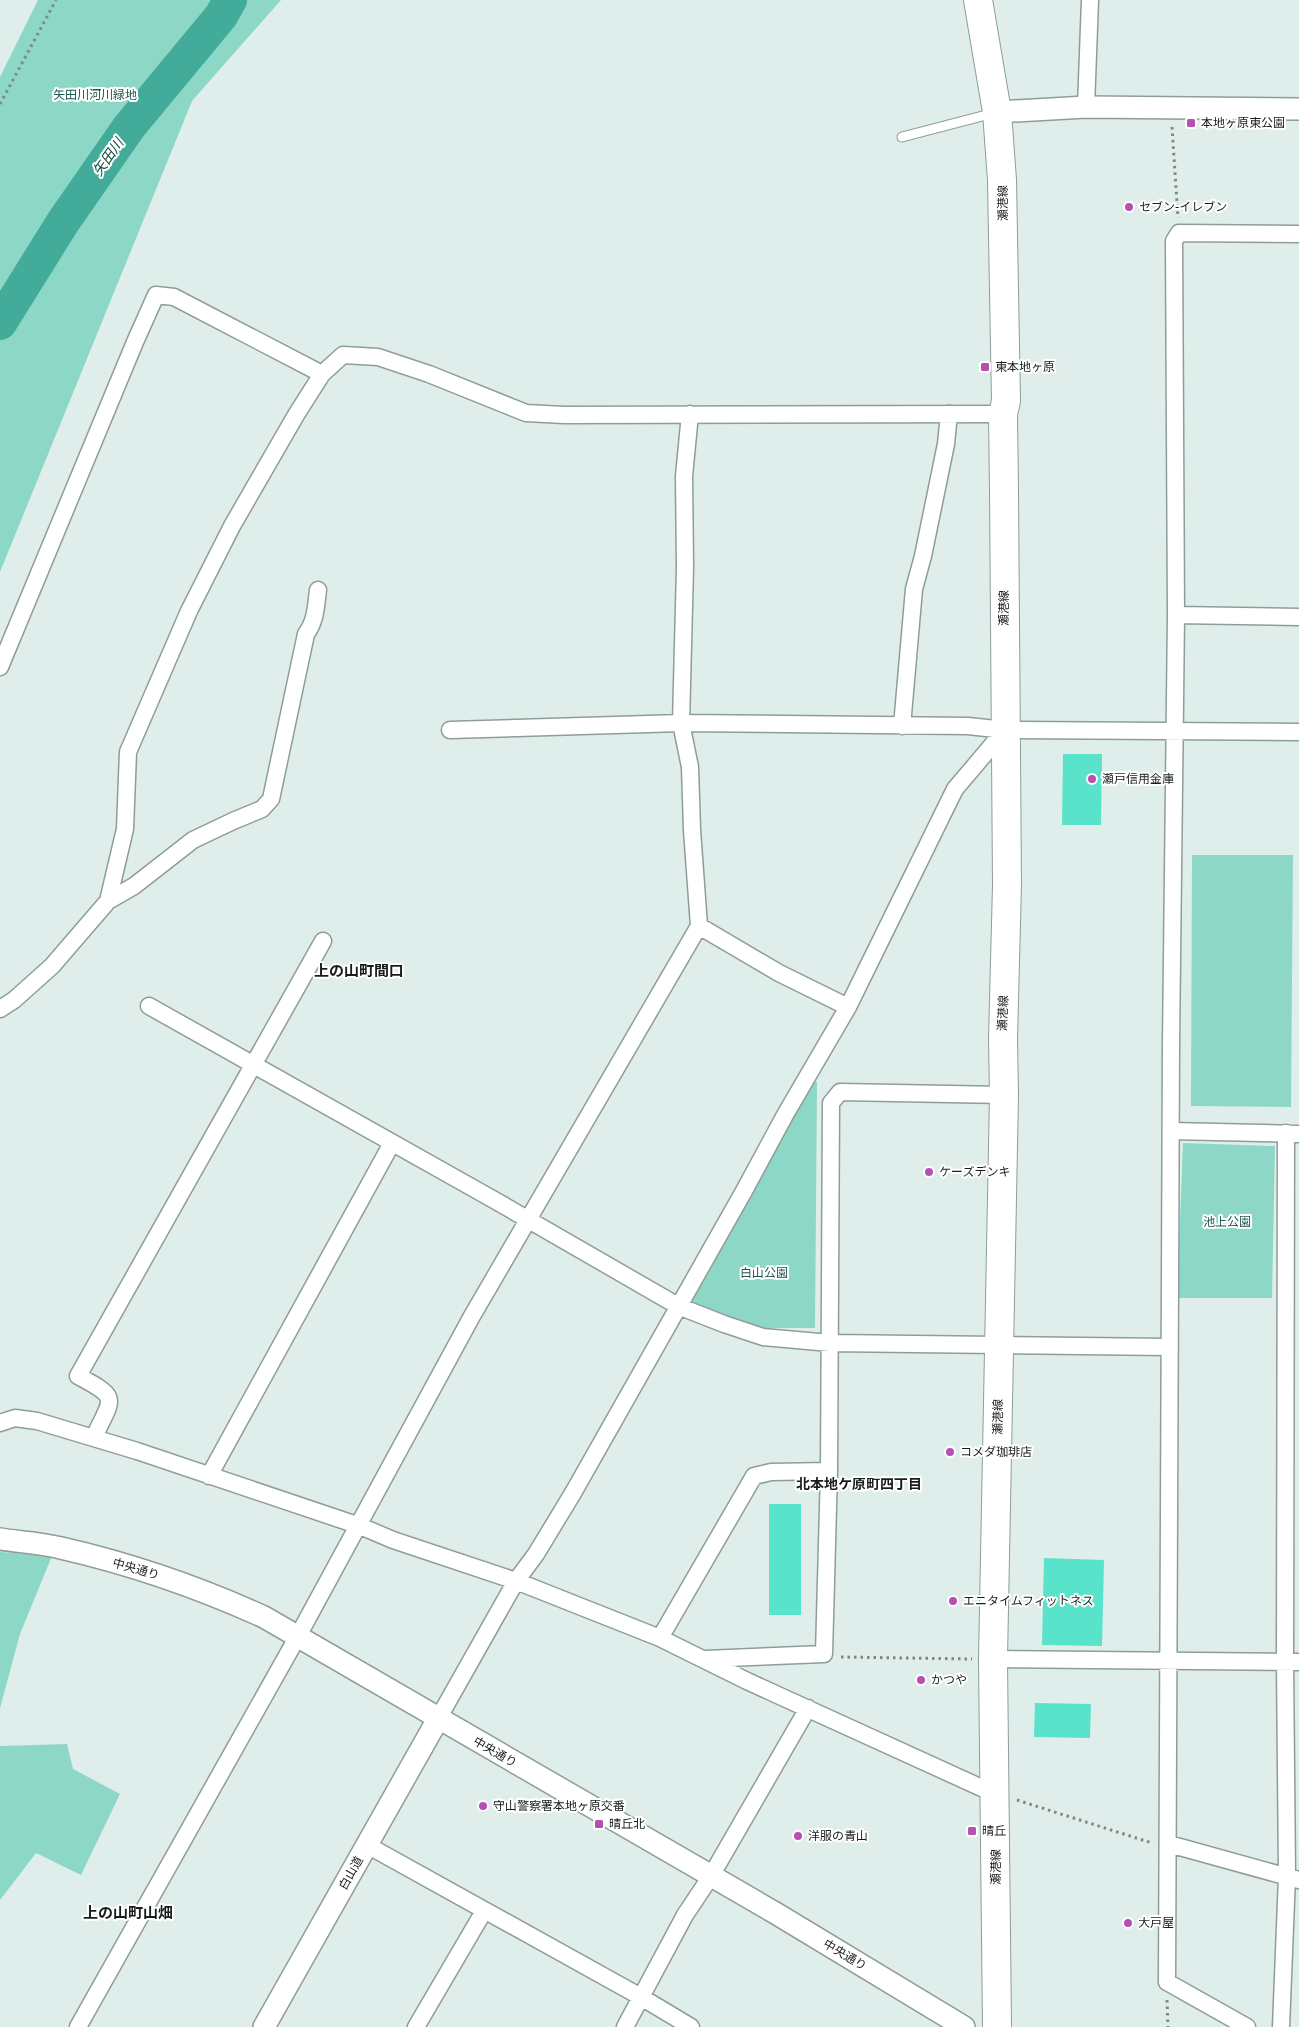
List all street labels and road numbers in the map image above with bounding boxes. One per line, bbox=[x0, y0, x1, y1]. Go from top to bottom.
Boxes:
street label: 瀬港線 bbox=[996, 185, 1010, 221]
street label: 瀬港線 bbox=[997, 590, 1011, 626]
street label: 瀬港線 bbox=[995, 995, 1011, 1031]
street label: 瀬港線 bbox=[991, 1399, 1005, 1435]
street label: 中央通り bbox=[111, 1556, 161, 1582]
street label: 中央通り bbox=[471, 1734, 519, 1770]
street label: 瀬港線 bbox=[989, 1849, 1003, 1885]
street label: 白山道 bbox=[336, 1854, 366, 1892]
street label: 中央通り bbox=[821, 1937, 869, 1973]

